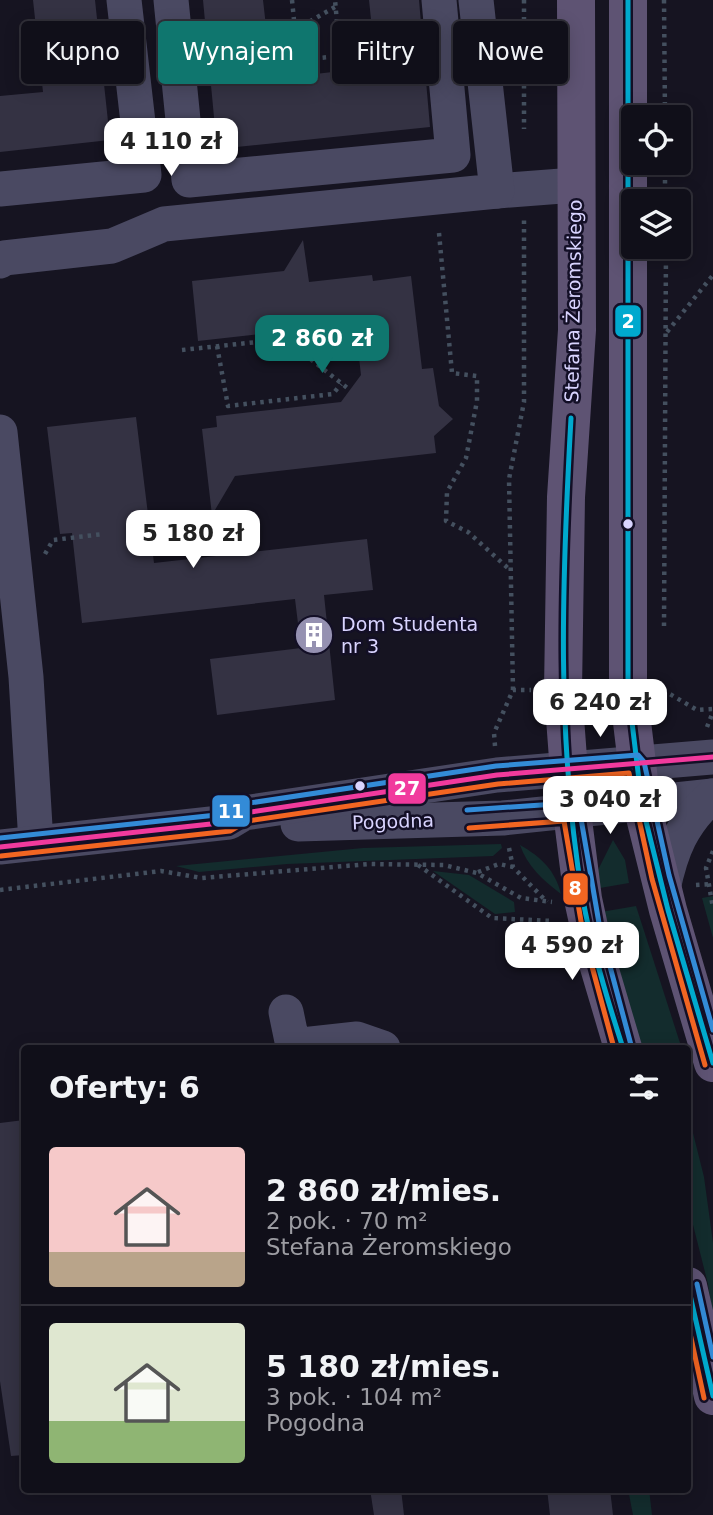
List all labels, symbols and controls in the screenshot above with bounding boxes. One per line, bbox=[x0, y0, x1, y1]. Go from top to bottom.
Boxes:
chip: Kupno bbox=[21, 21, 144, 84]
chip: Wynajem bbox=[158, 21, 318, 84]
chip: Filtry bbox=[332, 21, 439, 84]
chip: Nowe bbox=[453, 21, 568, 84]
map controls bbox=[621, 105, 691, 259]
button: locate bbox=[621, 105, 691, 175]
pin: 4 110 zł bbox=[99, 118, 243, 178]
text: 4 110 zł bbox=[120, 128, 222, 154]
button: layers bbox=[621, 189, 691, 259]
street label: Stefana Żeromskiego bbox=[560, 199, 586, 403]
line badge: 2 bbox=[614, 304, 642, 338]
text: 2 bbox=[621, 310, 635, 332]
pin: 2 860 zł bbox=[250, 316, 394, 375]
text: 2 860 zł bbox=[271, 325, 373, 351]
pin: 5 180 zł bbox=[121, 510, 265, 570]
unlabelled marker bbox=[621, 517, 635, 531]
text: 5 180 zł bbox=[142, 520, 244, 546]
place label: Dom Studenta nr 3 bbox=[341, 613, 478, 657]
building icon: Dom Studenta nr 3 bbox=[293, 614, 335, 656]
pin: 6 240 zł bbox=[528, 680, 672, 739]
text: 6 240 zł bbox=[549, 689, 651, 715]
line badge: 27 bbox=[387, 772, 427, 805]
pin: 3 040 zł bbox=[538, 776, 682, 836]
text: 27 bbox=[394, 777, 420, 799]
unlabelled marker bbox=[353, 779, 367, 793]
text: 3 040 zł bbox=[559, 786, 661, 812]
line badge: 11 bbox=[211, 794, 251, 828]
text: 11 bbox=[218, 800, 244, 822]
street label: Pogodna bbox=[352, 809, 434, 833]
line badge: 8 bbox=[562, 872, 589, 906]
text: 8 bbox=[568, 877, 582, 899]
pin: 4 590 zł bbox=[500, 922, 644, 982]
text: 4 590 zł bbox=[521, 932, 623, 958]
icon: filters bbox=[625, 1068, 663, 1106]
text: Oferty: 6 bbox=[49, 1070, 200, 1105]
text: 2 860 zł/mies. bbox=[266, 1173, 501, 1208]
icon: home bbox=[105, 1175, 189, 1259]
text: 2 pok. · 70 m² bbox=[266, 1208, 427, 1234]
text: Stefana Żeromskiego bbox=[266, 1234, 512, 1260]
text: 5 180 zł/mies. bbox=[266, 1349, 501, 1384]
icon: home bbox=[105, 1351, 189, 1435]
text: 3 pok. · 104 m² bbox=[266, 1384, 442, 1410]
text: Pogodna bbox=[266, 1410, 365, 1436]

